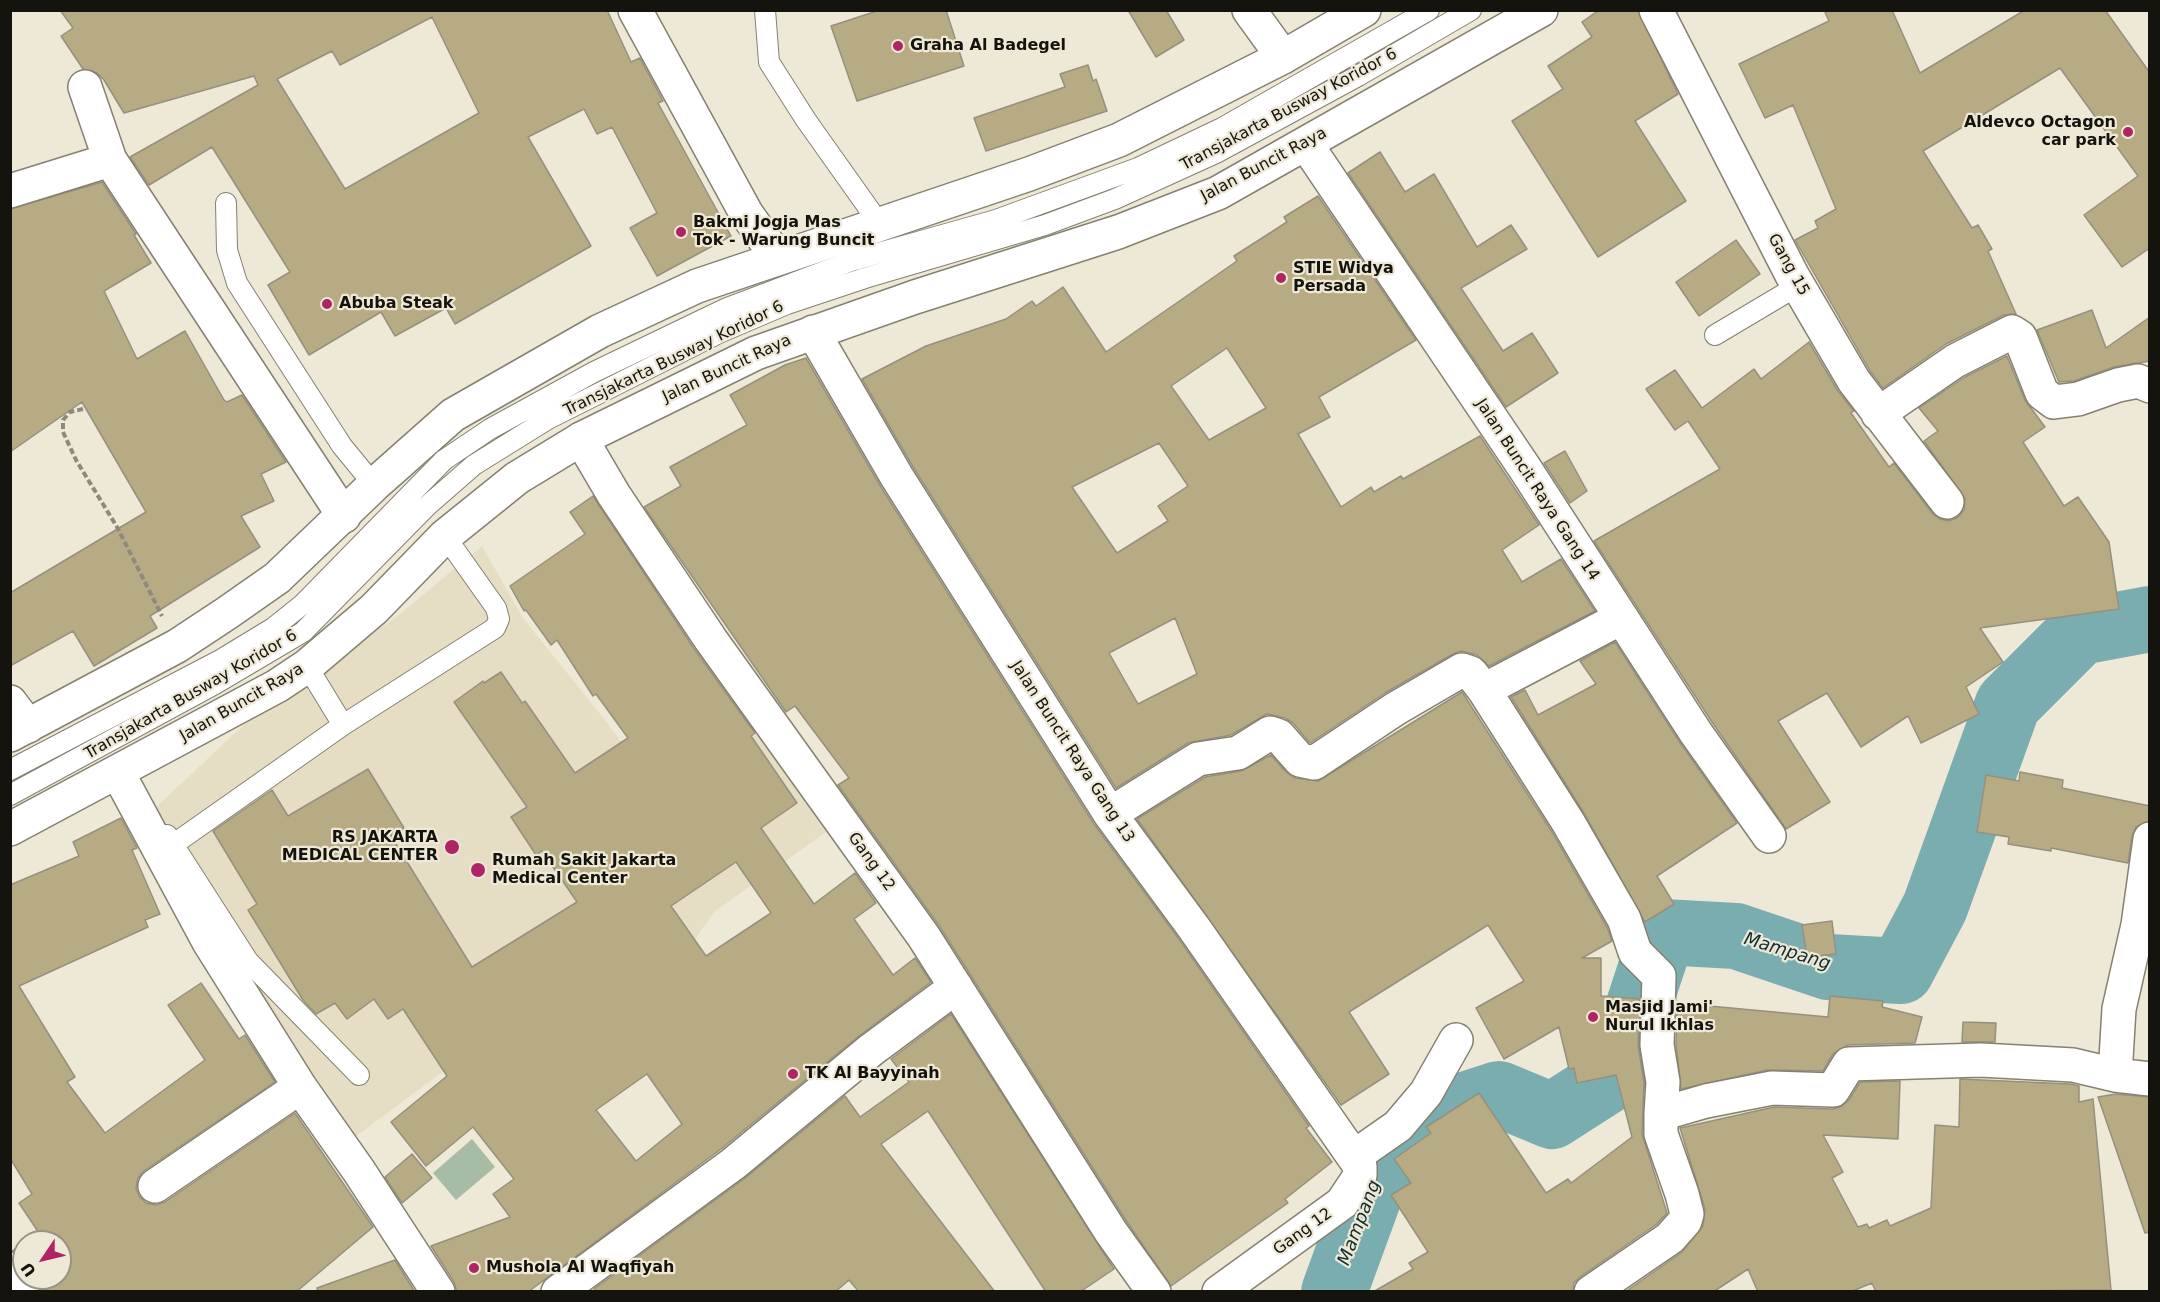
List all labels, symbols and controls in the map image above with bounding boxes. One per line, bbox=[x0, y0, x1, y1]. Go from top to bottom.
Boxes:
place label: Graha Al Badegel bbox=[910, 36, 1066, 56]
marker: Graha Al Badegel bbox=[891, 39, 905, 53]
street label: Transjakarta Busway Koridor 6 bbox=[1178, 45, 1400, 175]
place label: Aldevco Octagon car park bbox=[1964, 113, 2116, 151]
street label: Jalan Buncit Raya bbox=[1198, 124, 1330, 206]
marker: Aldevco Octagon car park bbox=[2121, 125, 2135, 139]
place label: Bakmi Jogja Mas Tok - Warung Buncit bbox=[693, 213, 874, 251]
marker: Bakmi Jogja Mas Tok - Warung Buncit bbox=[674, 225, 688, 239]
street label: Gang 15 bbox=[1763, 231, 1813, 299]
place label: STIE Widya Persada bbox=[1293, 259, 1394, 297]
marker: STIE Widya Persada bbox=[1274, 271, 1288, 285]
place label: Abuba Steak bbox=[339, 294, 454, 314]
marker: Abuba Steak bbox=[320, 297, 334, 311]
street label: Transjakarta Busway Koridor 6 bbox=[561, 297, 787, 421]
street label: Jalan Buncit Raya bbox=[660, 331, 794, 407]
street label: Jalan Buncit Raya Gang 14 bbox=[1471, 396, 1603, 584]
street label: Transjakarta Busway Koridor 6 bbox=[81, 626, 301, 764]
street label: Jalan Buncit Raya Gang 13 bbox=[1006, 658, 1138, 846]
street label: Jalan Buncit Raya bbox=[177, 660, 307, 746]
place label: RS JAKARTA MEDICAL CENTER bbox=[282, 828, 438, 866]
street label: Gang 12 bbox=[843, 829, 899, 895]
marker: RS JAKARTA MEDICAL CENTER bbox=[443, 838, 461, 856]
place label: Rumah Sakit Jakarta Medical Center bbox=[492, 851, 676, 889]
marker: Rumah Sakit Jakarta Medical Center bbox=[469, 861, 487, 879]
water label: Mampang bbox=[1741, 929, 1833, 975]
place label: Masjid Jami' Nurul Ikhlas bbox=[1605, 998, 1714, 1036]
marker: Masjid Jami' Nurul Ikhlas bbox=[1586, 1010, 1600, 1024]
place label: TK Al Bayyinah bbox=[805, 1064, 940, 1084]
marker: TK Al Bayyinah bbox=[786, 1067, 800, 1081]
water label: Mampang bbox=[1334, 1177, 1386, 1269]
street label: Gang 12 bbox=[1270, 1204, 1336, 1260]
north arrow bbox=[12, 1230, 72, 1290]
place label: Mushola Al Waqfiyah bbox=[486, 1258, 674, 1278]
text: U bbox=[17, 1259, 40, 1280]
marker: Mushola Al Waqfiyah bbox=[467, 1261, 481, 1275]

